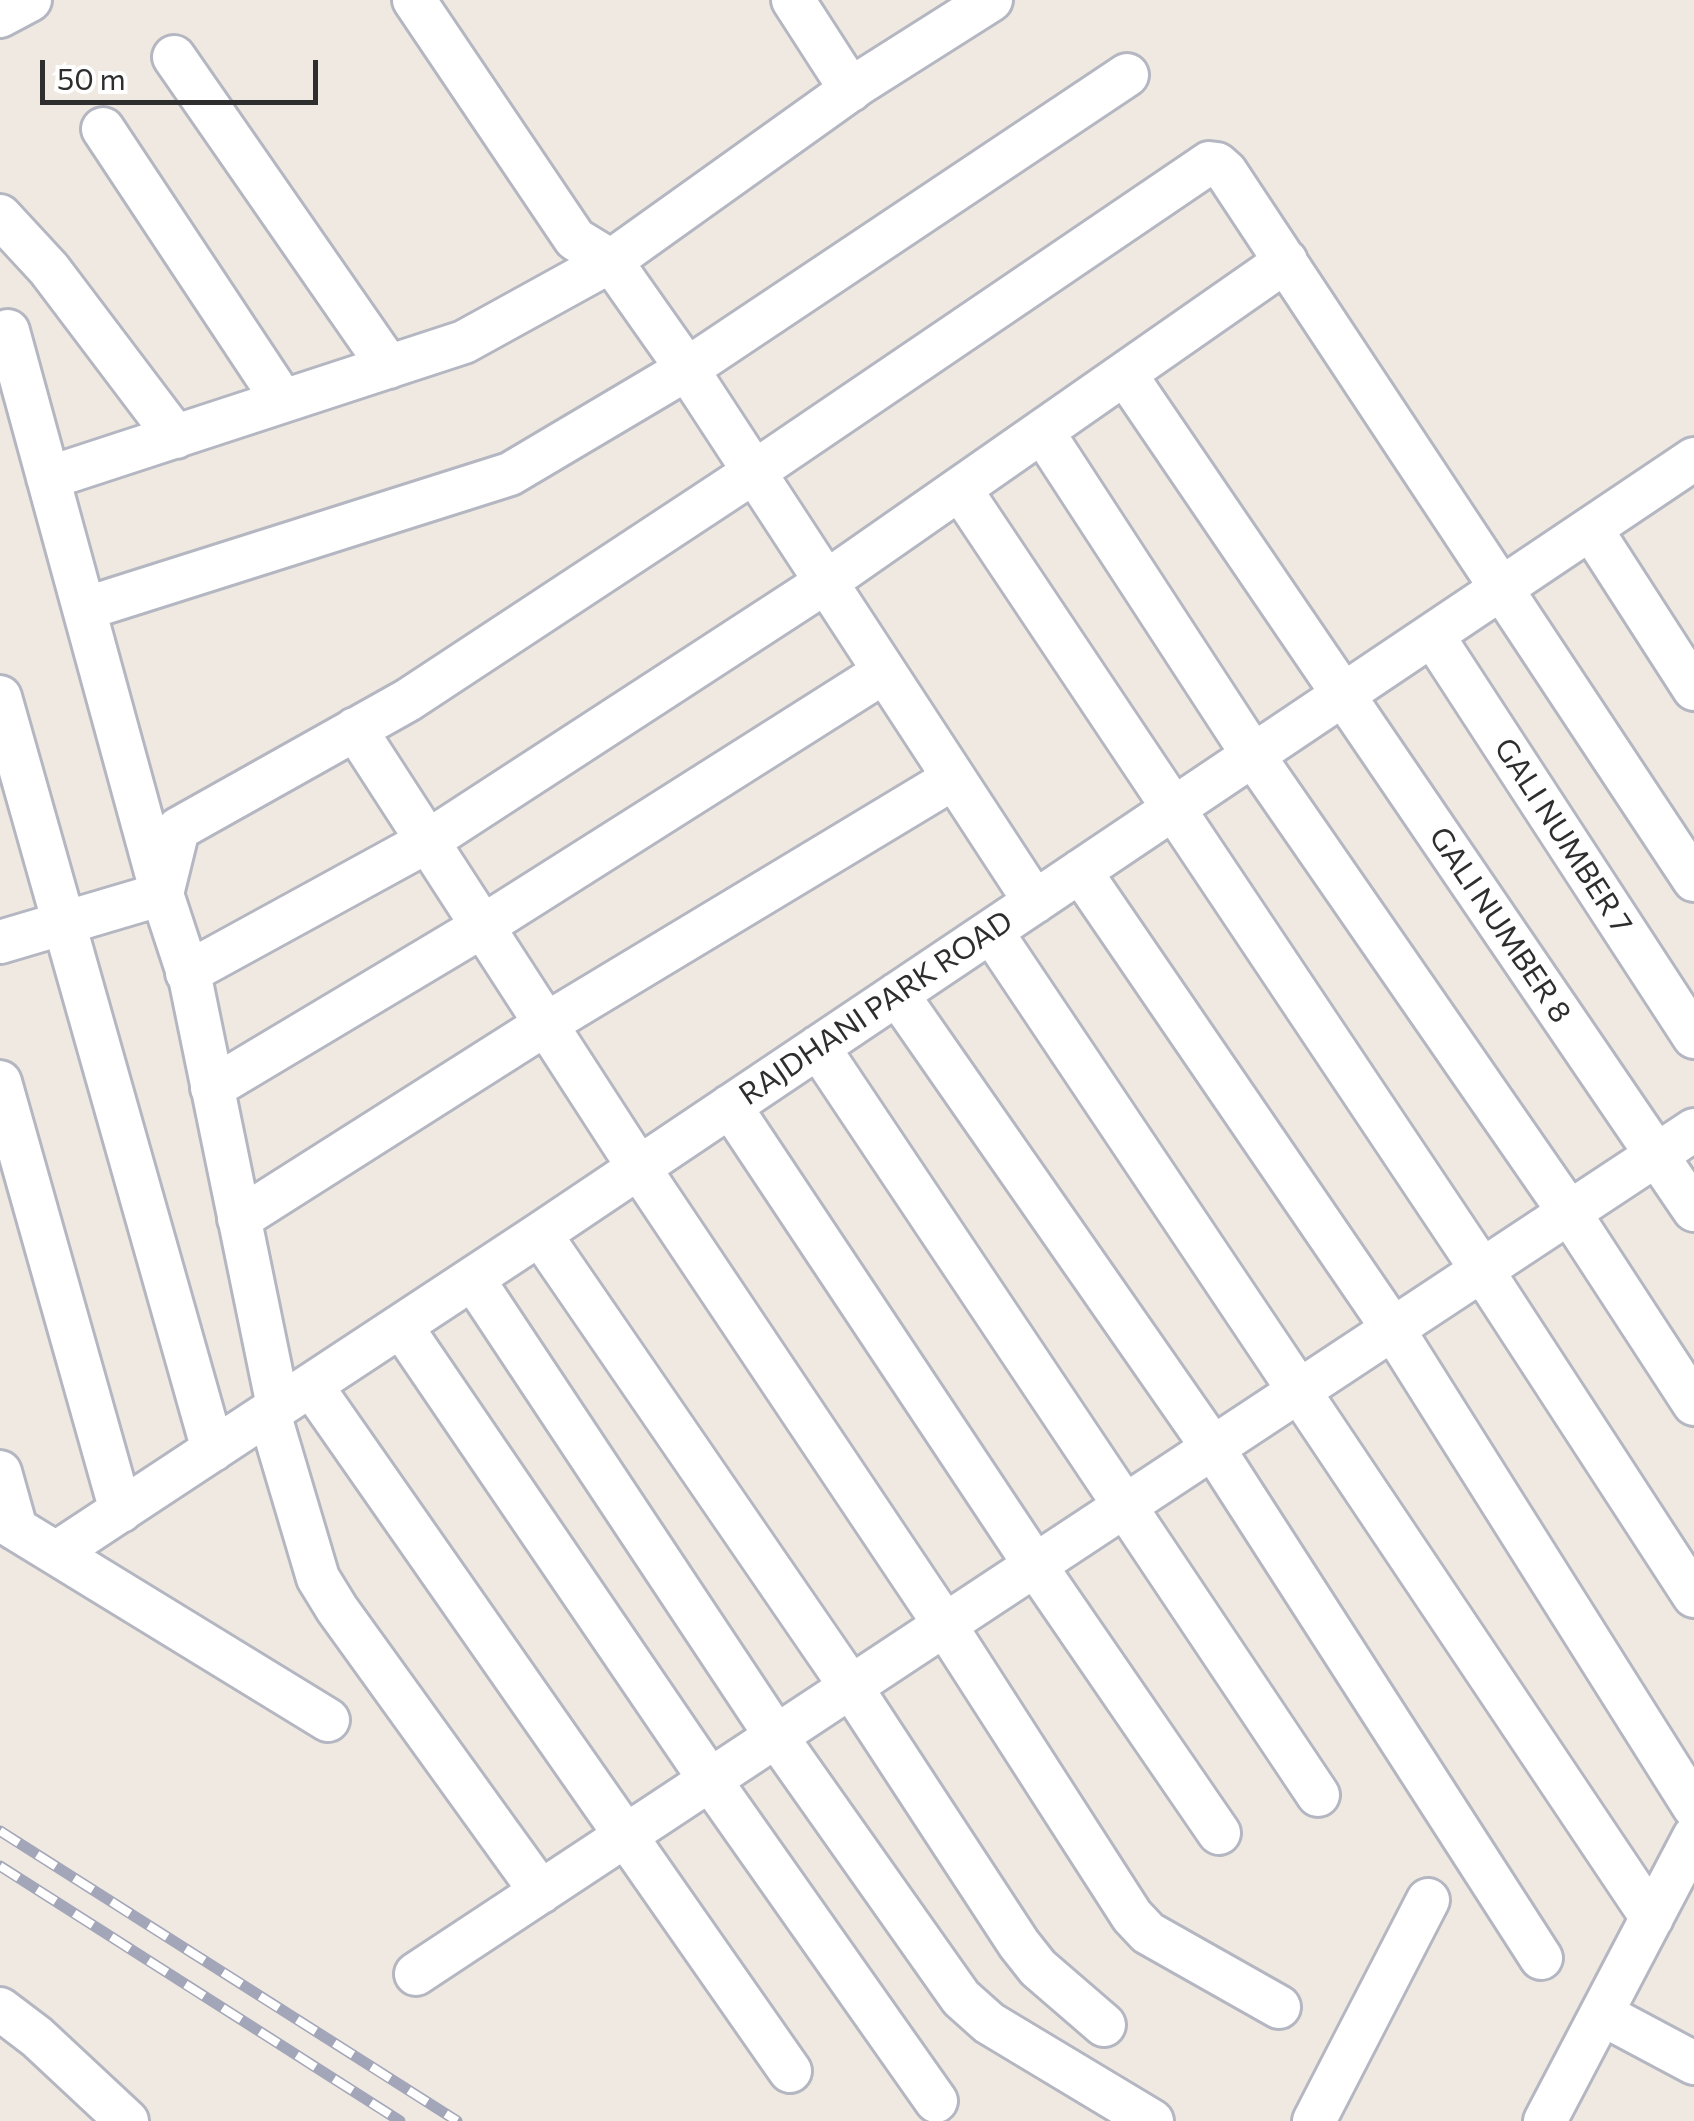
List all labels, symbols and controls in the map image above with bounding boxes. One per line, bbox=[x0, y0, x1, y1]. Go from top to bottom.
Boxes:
scale bar bbox=[45, 40, 322, 102]
text: 50 m bbox=[57, 59, 126, 96]
street label: GALI NUMBER 7 bbox=[1486, 732, 1640, 940]
street label: GALI NUMBER 8 bbox=[1421, 820, 1579, 1030]
street label: RAJDHANI PARK ROAD bbox=[733, 903, 1019, 1113]

